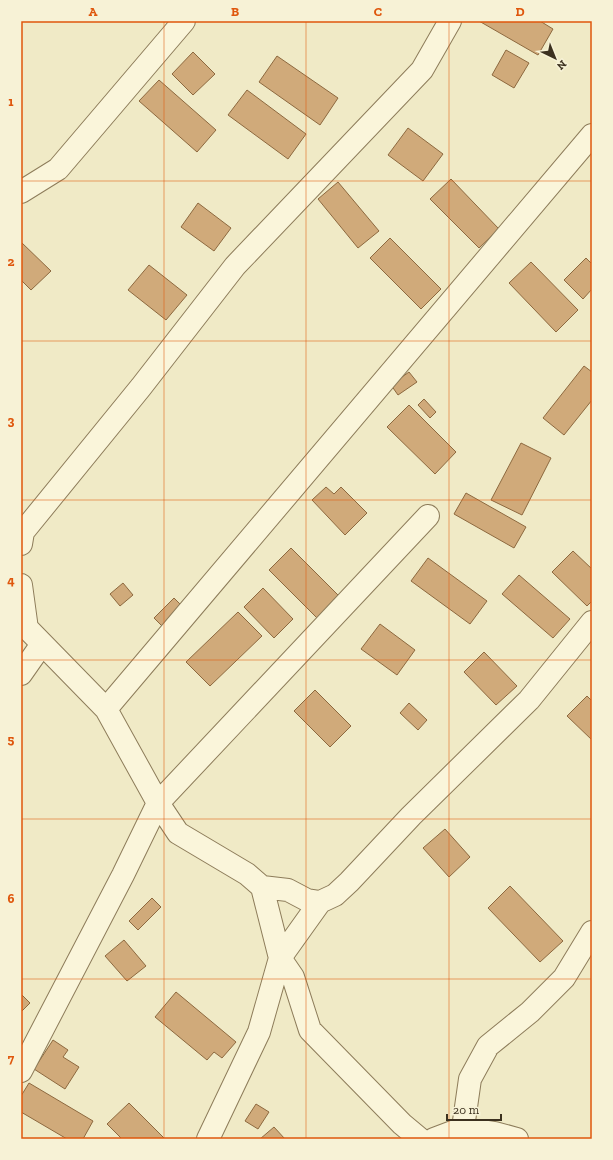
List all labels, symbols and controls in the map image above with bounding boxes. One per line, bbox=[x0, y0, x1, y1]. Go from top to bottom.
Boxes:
text: A bbox=[89, 4, 98, 19]
text: B bbox=[231, 4, 239, 19]
text: C bbox=[374, 4, 382, 19]
text: D bbox=[515, 4, 525, 19]
north arrow bbox=[535, 38, 575, 78]
text: N bbox=[554, 57, 569, 73]
text: 1 bbox=[8, 94, 14, 109]
text: 2 bbox=[8, 254, 15, 269]
text: 3 bbox=[8, 413, 15, 428]
text: 4 bbox=[7, 573, 15, 588]
text: 5 bbox=[8, 732, 15, 747]
text: 6 bbox=[8, 891, 15, 906]
text: 7 bbox=[8, 1051, 15, 1066]
scale bar bbox=[447, 1096, 501, 1122]
text: 20 m bbox=[453, 1103, 480, 1117]

